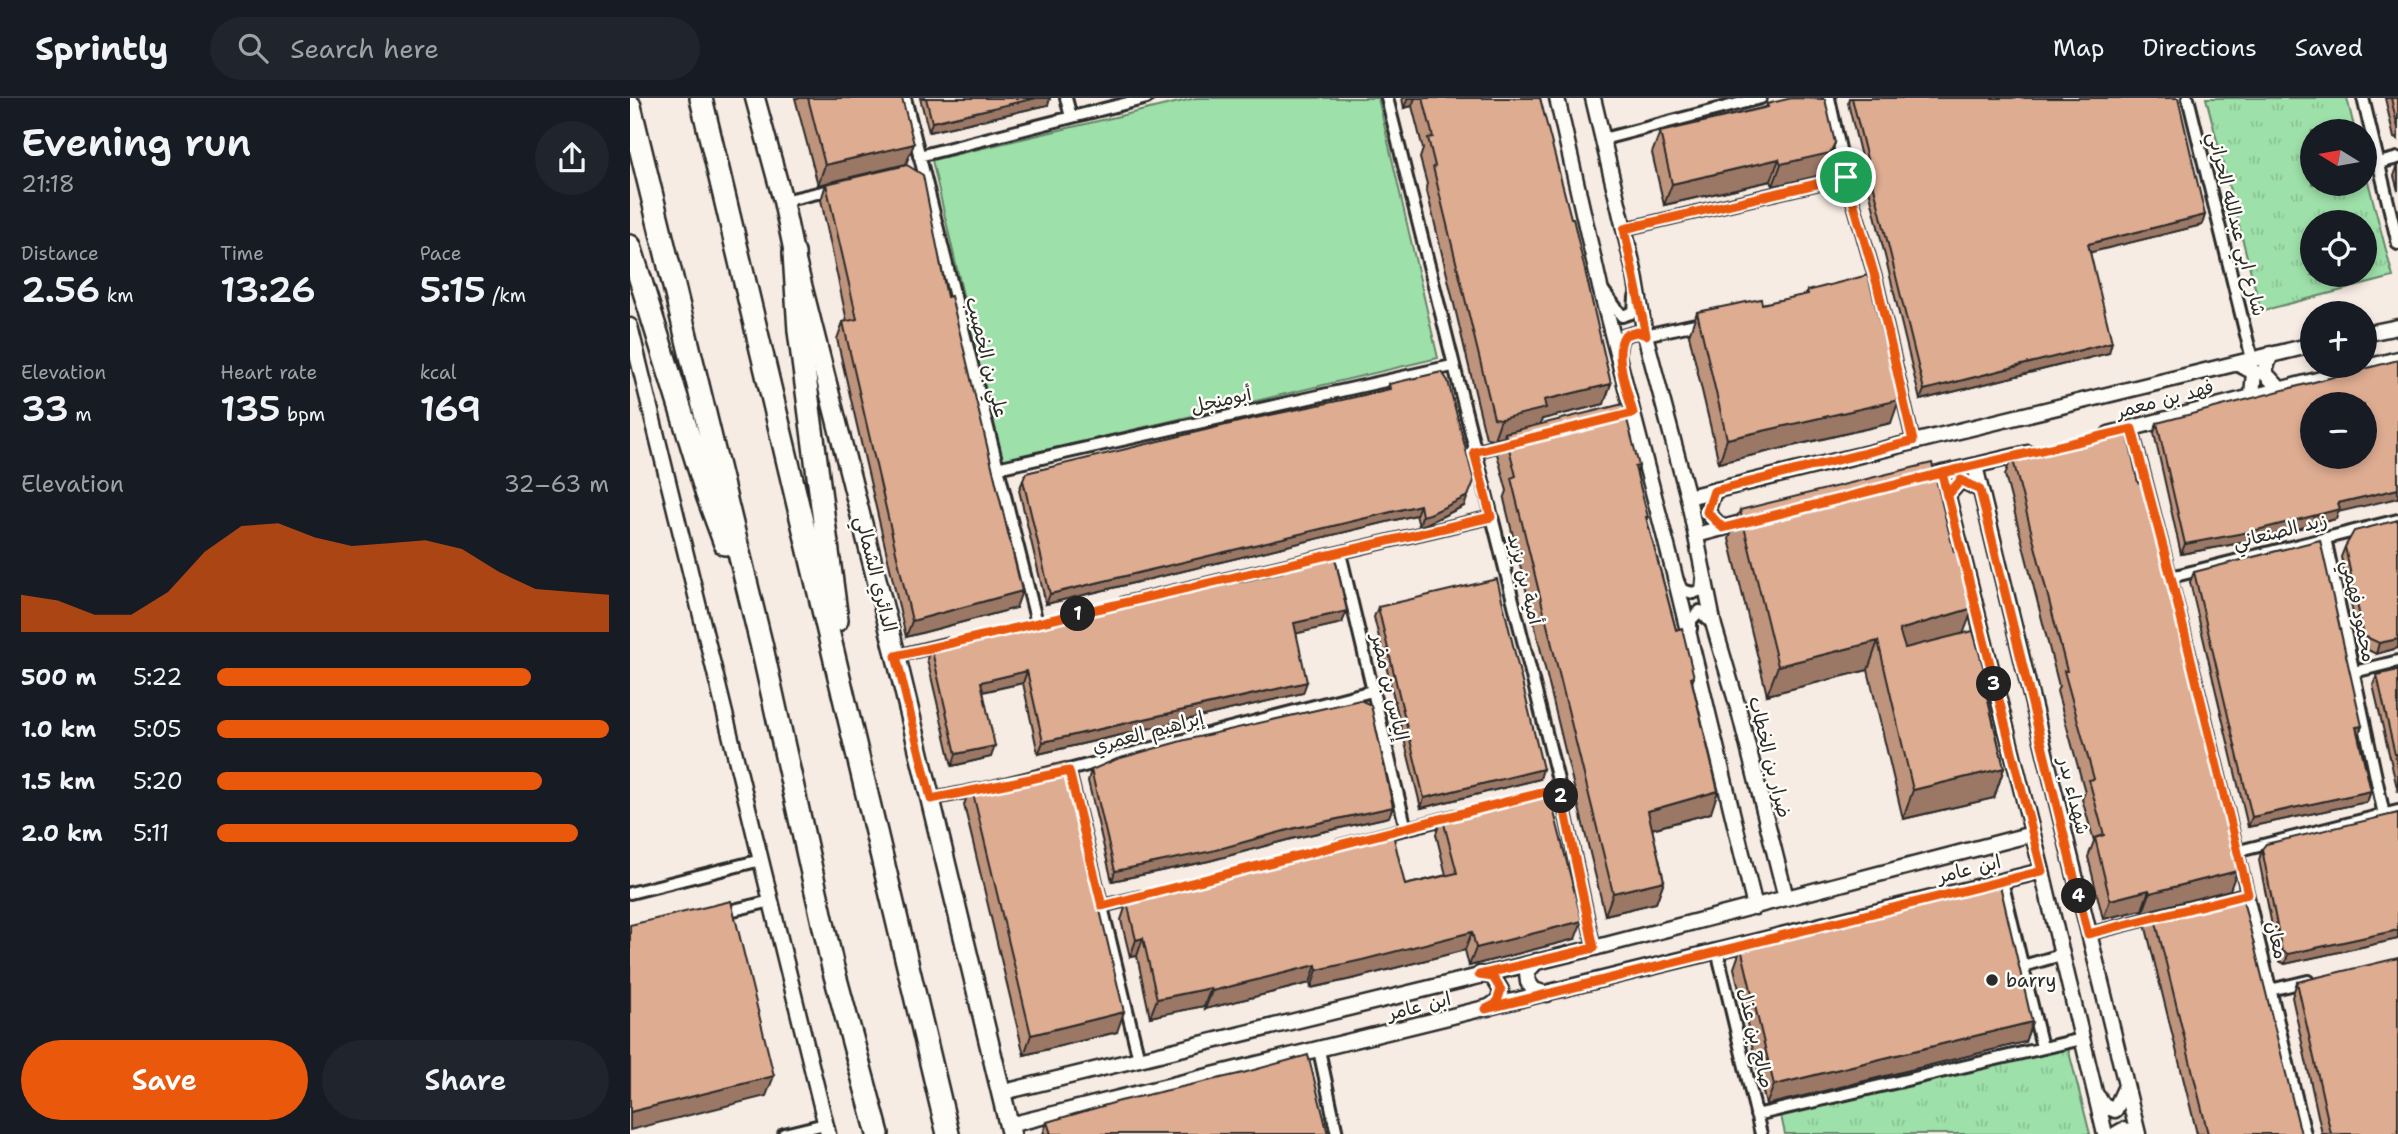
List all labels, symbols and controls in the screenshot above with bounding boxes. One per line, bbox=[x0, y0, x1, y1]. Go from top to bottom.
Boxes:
search box bbox=[210, 17, 700, 80]
text: Sprintly bbox=[35, 26, 168, 71]
icon: search bbox=[234, 29, 272, 67]
text: Search here bbox=[290, 31, 439, 66]
text: Map bbox=[2053, 32, 2104, 64]
text: Directions bbox=[2142, 32, 2257, 64]
text: Saved bbox=[2295, 32, 2363, 64]
text: Evening run bbox=[21, 117, 251, 168]
north arrow bbox=[2300, 119, 2376, 196]
map controls bbox=[2300, 119, 2377, 469]
button: share bbox=[535, 121, 609, 195]
street label: شارع ابي عبدالله الحراني bbox=[2198, 129, 2272, 320]
pin bbox=[1816, 147, 1876, 207]
icon: arrive bbox=[1827, 158, 1865, 196]
text: 21:18 bbox=[21, 169, 75, 199]
button: locate bbox=[2300, 210, 2377, 287]
text: Distance bbox=[21, 241, 99, 266]
text: Time bbox=[220, 241, 264, 266]
text: Pace bbox=[420, 241, 461, 266]
text: 2.56 bbox=[21, 266, 100, 313]
text: 13:26 bbox=[220, 266, 316, 313]
text: 5:15 bbox=[420, 266, 486, 313]
text: km bbox=[100, 283, 134, 308]
text: /km bbox=[486, 283, 526, 308]
street label: علي بن الخصيب bbox=[956, 294, 1014, 421]
button: + bbox=[2300, 301, 2377, 378]
text: Elevation bbox=[21, 360, 106, 385]
text: Heart rate bbox=[220, 360, 317, 385]
text: kcal bbox=[420, 360, 457, 385]
street label: فهد بن معمر bbox=[2112, 374, 2216, 424]
street label: أبومنجل bbox=[1188, 381, 1254, 419]
text: 33 bbox=[21, 385, 69, 432]
text: 135 bbox=[220, 385, 281, 432]
text: 169 bbox=[420, 385, 481, 432]
button: − bbox=[2300, 392, 2377, 469]
text: m bbox=[69, 402, 92, 427]
text: bpm bbox=[281, 402, 325, 427]
text: Elevation bbox=[21, 469, 124, 499]
text: 32–63 m bbox=[504, 469, 609, 499]
street label: زيد الصنعاني bbox=[2230, 507, 2331, 559]
street label: الدائري الشمالي bbox=[846, 513, 902, 636]
street label: أمية بن يزيد bbox=[1502, 531, 1548, 627]
street label: محمود فهمي bbox=[2332, 558, 2382, 665]
pin: 1 bbox=[1060, 596, 1096, 632]
text: 1 bbox=[1073, 601, 1082, 626]
street label: إلياس بن مضر bbox=[1365, 629, 1415, 743]
text: 500 m bbox=[21, 662, 96, 692]
text: 5:22 bbox=[133, 662, 182, 692]
pin: 3 bbox=[1976, 666, 2012, 702]
text: 3 bbox=[1987, 671, 2000, 696]
street label: ضرار بن الخطاب bbox=[1743, 694, 1797, 820]
street label: إبراهيم العمري bbox=[1089, 705, 1208, 761]
text: 1.0 km bbox=[21, 714, 96, 744]
text: 5:05 bbox=[133, 714, 182, 744]
street label: شهداء بدر bbox=[2052, 753, 2096, 837]
text: 1.5 km bbox=[21, 766, 95, 796]
text: 5:20 bbox=[133, 766, 183, 796]
pin: 2 bbox=[1544, 778, 1578, 814]
text: 2 bbox=[1554, 783, 1567, 808]
text: 2.0 km bbox=[21, 818, 103, 848]
text: 5:11 bbox=[133, 818, 169, 848]
street label: ابن عامر bbox=[1933, 849, 2003, 889]
pin: 4 bbox=[2062, 878, 2096, 914]
text: 4 bbox=[2072, 883, 2085, 908]
street label: معان bbox=[2260, 918, 2294, 962]
place label: barry bbox=[2006, 968, 2056, 993]
marker: barry bbox=[1984, 972, 2000, 988]
street label: صالح بن عذل bbox=[1732, 985, 1780, 1091]
street label: ابن عامر bbox=[1383, 986, 1453, 1026]
button: Save bbox=[21, 1040, 308, 1120]
button: Share bbox=[322, 1040, 609, 1120]

